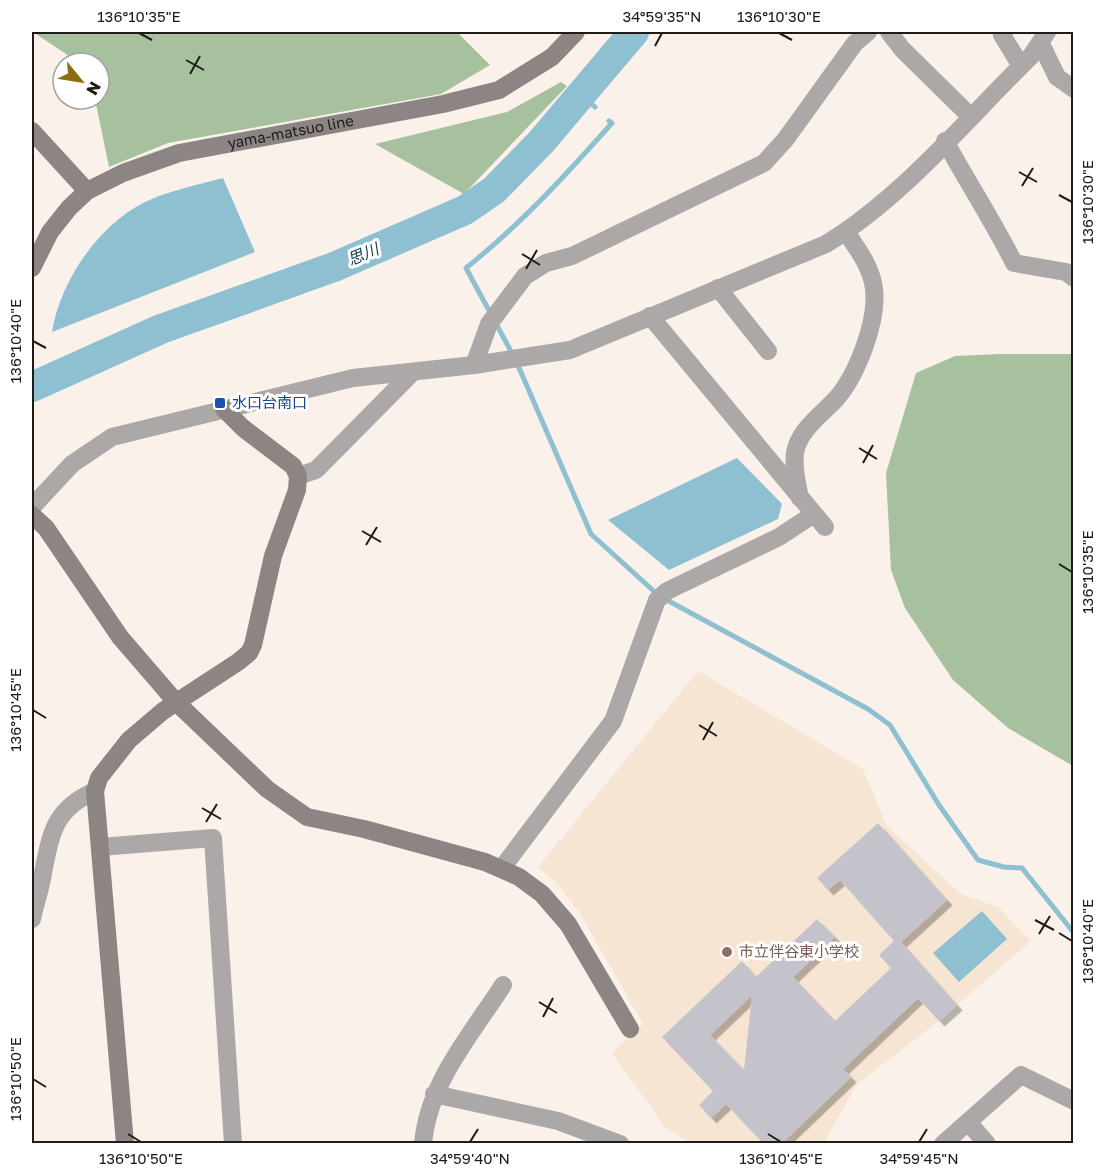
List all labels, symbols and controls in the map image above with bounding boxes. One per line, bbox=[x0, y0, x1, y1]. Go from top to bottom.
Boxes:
text: 136°10'35"E bbox=[97, 7, 181, 25]
text: 34°59'35"N bbox=[623, 7, 701, 25]
text: 136°10'30"E bbox=[737, 7, 821, 25]
north arrow bbox=[51, 51, 111, 111]
text: N bbox=[82, 78, 106, 99]
street label: yama-matsuo line bbox=[226, 111, 355, 152]
text: 136°10'30"E bbox=[1078, 160, 1096, 244]
water label: 思川 bbox=[344, 238, 383, 269]
text: 136°10'40"E bbox=[6, 299, 24, 383]
place label: 水口台南口 bbox=[232, 393, 307, 411]
marker: 水口台南口 bbox=[213, 396, 227, 410]
text: 136°10'35"E bbox=[1078, 530, 1096, 614]
text: 136°10'45"E bbox=[6, 668, 24, 752]
text: 136°10'40"E bbox=[1078, 899, 1096, 983]
place label: 市立伴谷東小学校 bbox=[739, 942, 859, 960]
marker: 市立伴谷東小学校 bbox=[720, 945, 734, 959]
text: 136°10'50"E bbox=[6, 1037, 24, 1121]
text: 136°10'50"E bbox=[99, 1149, 183, 1167]
text: 34°59'40"N bbox=[430, 1149, 510, 1167]
text: 136°10'45"E bbox=[739, 1149, 823, 1167]
text: 34°59'45"N bbox=[879, 1149, 959, 1167]

